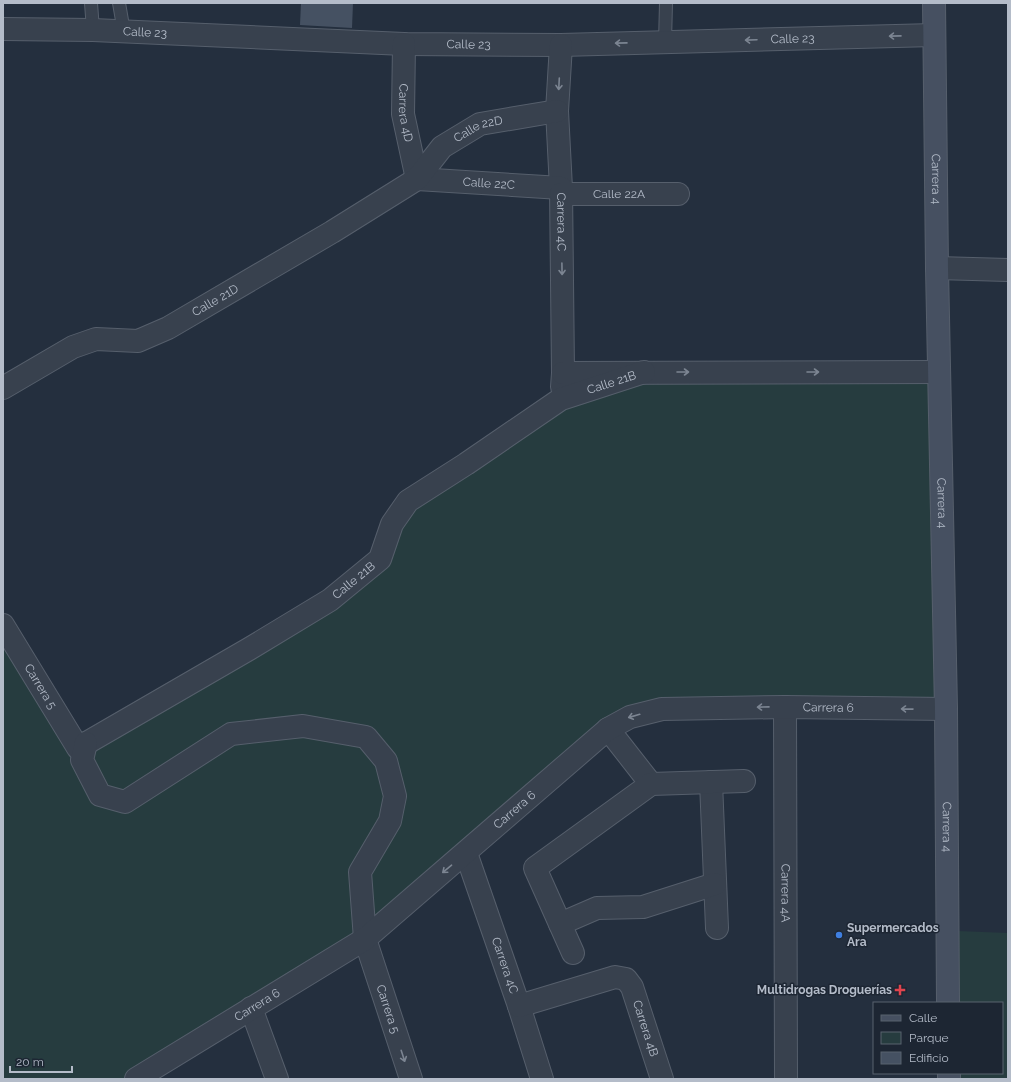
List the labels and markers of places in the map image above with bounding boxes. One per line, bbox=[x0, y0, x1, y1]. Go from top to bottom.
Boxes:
place label: Supermercados Ara bbox=[847, 921, 939, 949]
marker: Supermercados Ara bbox=[834, 930, 844, 940]
place label: Multidrogas Droguerías bbox=[757, 983, 892, 997]
marker: Multidrogas Droguerías bbox=[895, 985, 905, 995]

